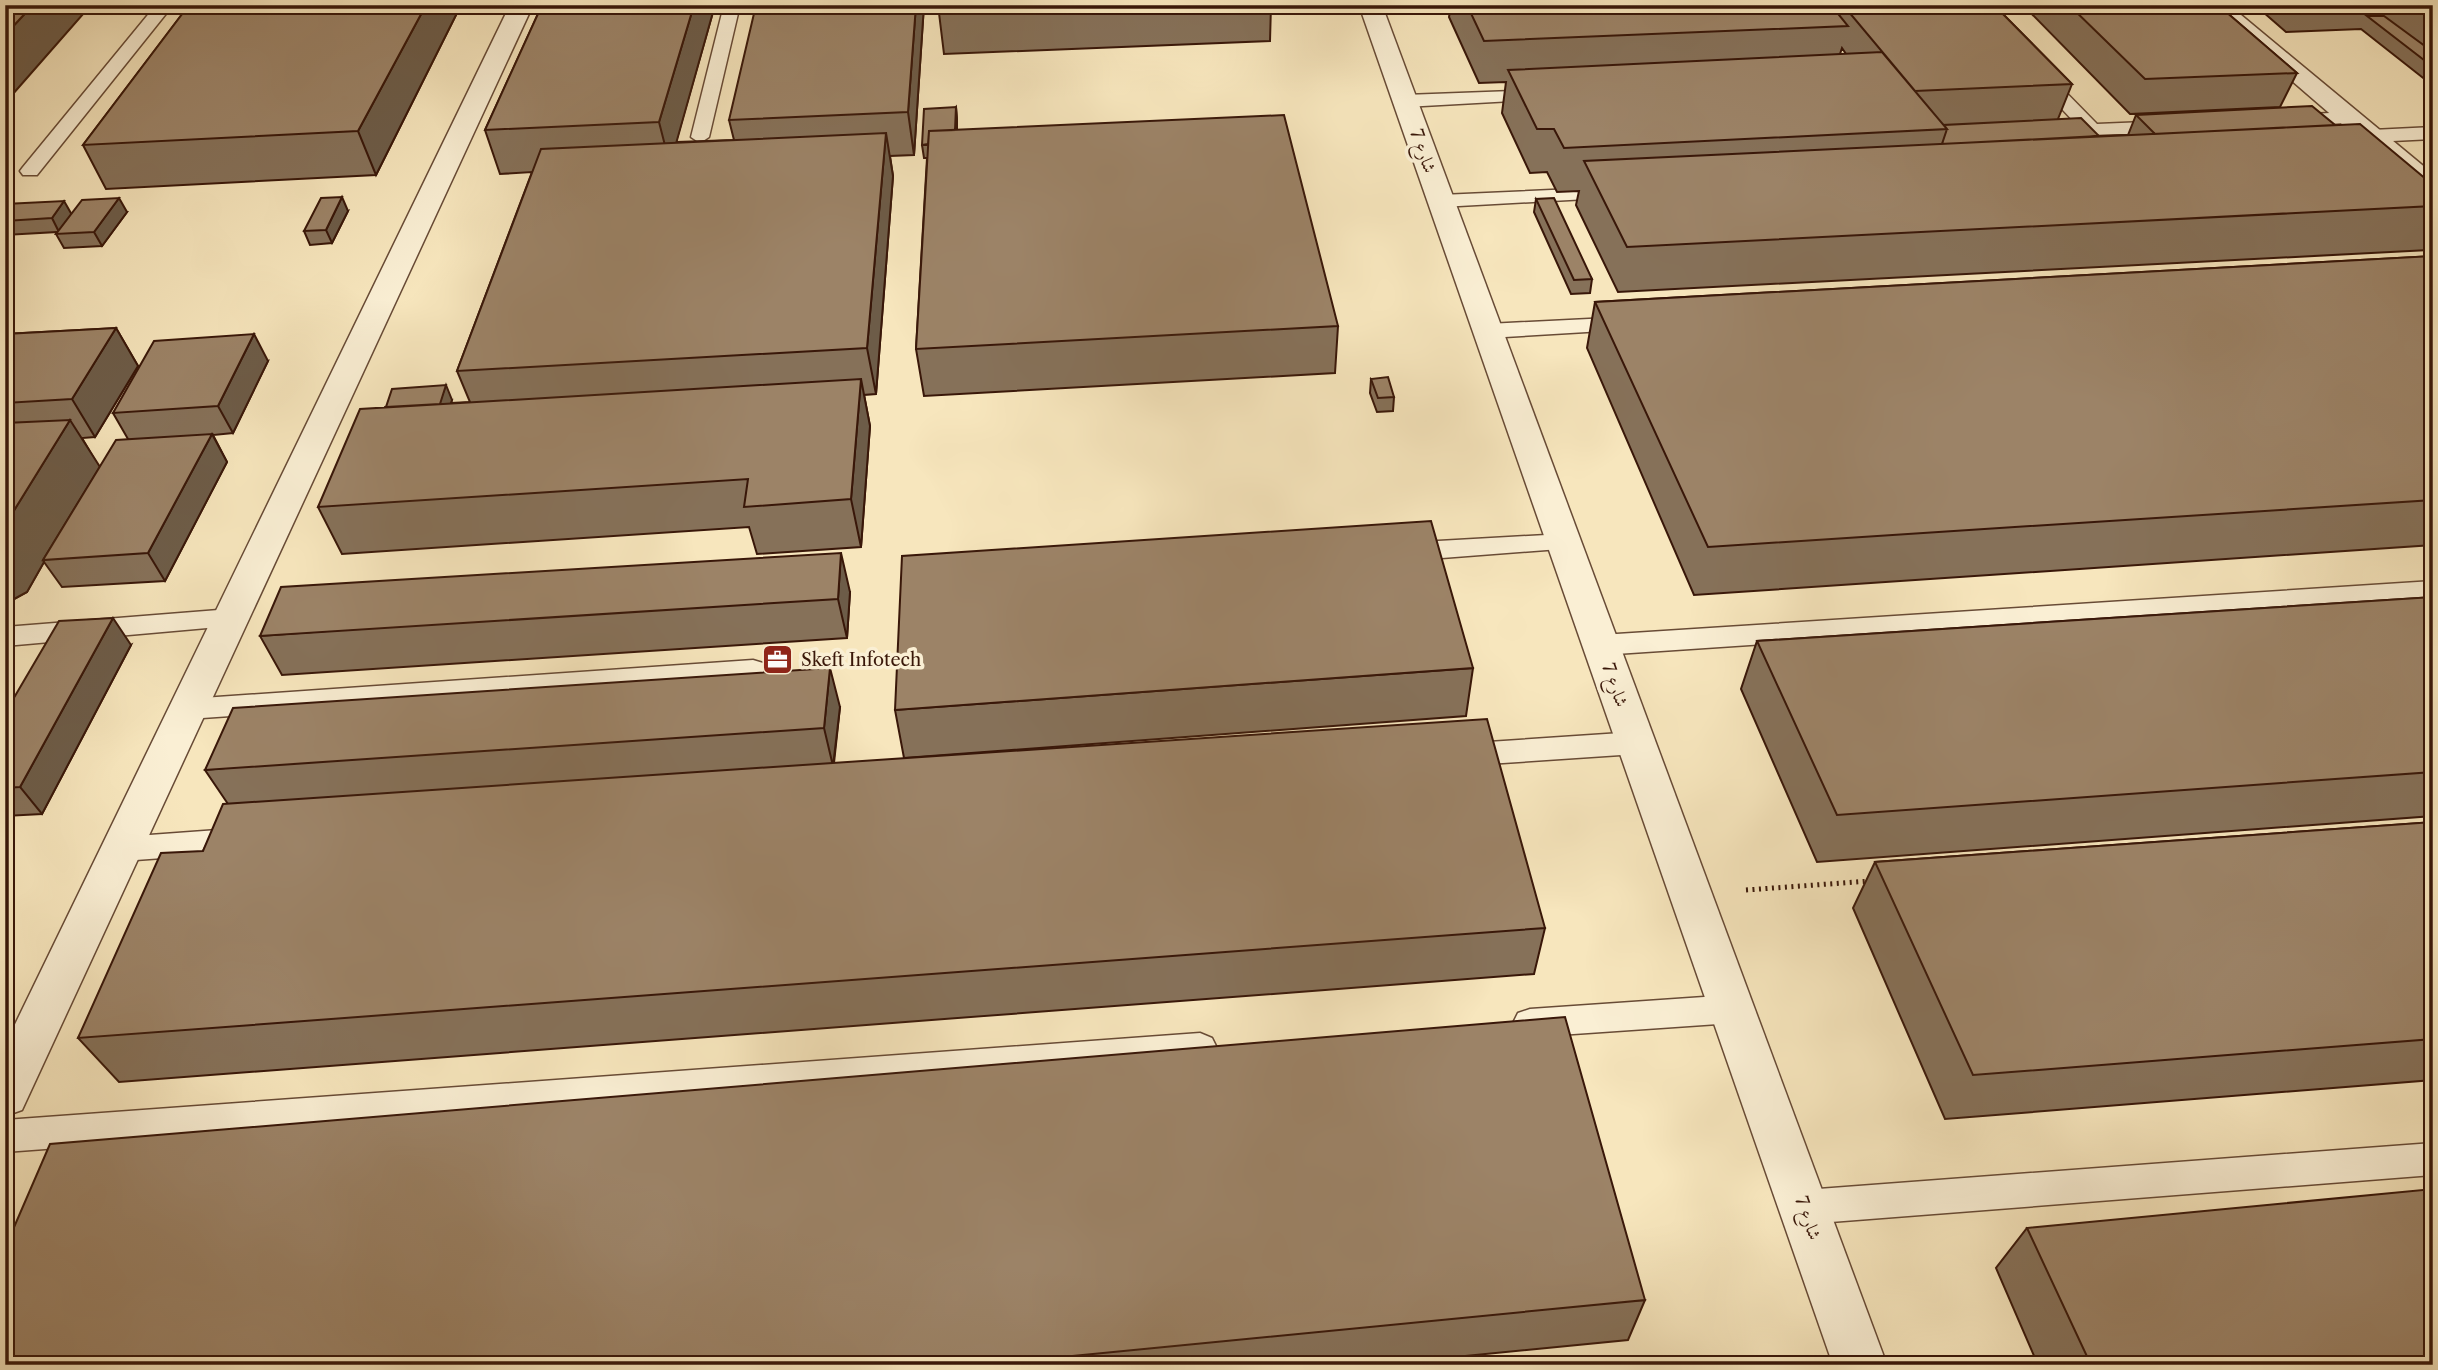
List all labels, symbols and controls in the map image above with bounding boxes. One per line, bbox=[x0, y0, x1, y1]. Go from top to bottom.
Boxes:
street label: شارع 7 bbox=[1401, 126, 1441, 177]
office icon: Skeft Infotech bbox=[761, 643, 795, 677]
place label: Skeft Infotech bbox=[801, 649, 921, 671]
street label: شارع 7 bbox=[1593, 660, 1633, 711]
street label: شارع 7 bbox=[1786, 1193, 1826, 1244]

